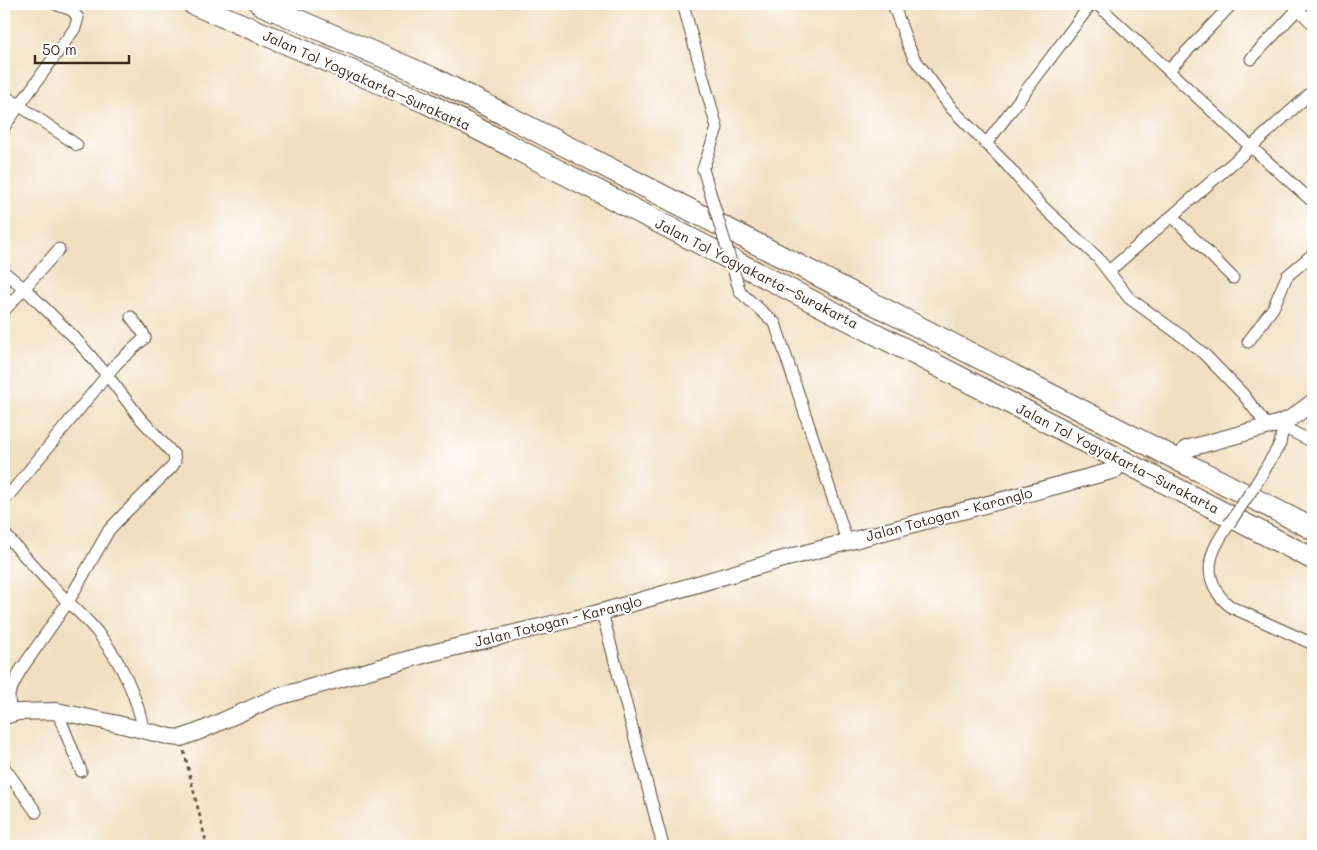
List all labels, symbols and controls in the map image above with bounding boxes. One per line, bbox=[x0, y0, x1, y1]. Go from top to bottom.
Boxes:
street label: Jalan Tol Yogyakarta–Surakarta bbox=[260, 25, 474, 135]
scale bar bbox=[35, 32, 129, 64]
text: 50 m bbox=[42, 39, 77, 59]
street label: Jalan Tol Yogyakarta–Surakarta bbox=[652, 213, 862, 333]
street label: Jalan Tol Yogyakarta–Surakarta bbox=[1013, 398, 1223, 518]
street label: Jalan Totogan - Karanglo bbox=[864, 483, 1034, 545]
street label: Jalan Totogan - Karanglo bbox=[472, 591, 644, 651]

